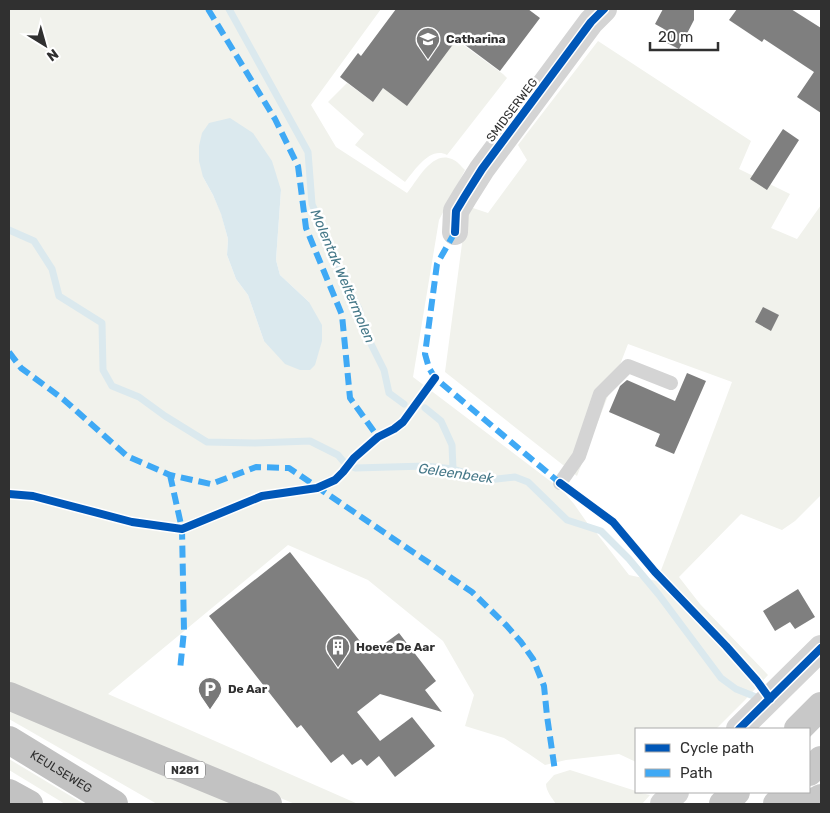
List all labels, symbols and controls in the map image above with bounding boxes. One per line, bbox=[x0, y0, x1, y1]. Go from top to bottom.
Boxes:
north arrow bbox=[20, 20, 70, 70]
scale bar bbox=[650, 20, 718, 52]
school or university icon: Catharina bbox=[415, 26, 441, 60]
text: 20 m bbox=[658, 28, 693, 46]
place label: Catharina bbox=[446, 32, 506, 46]
text: N bbox=[43, 45, 62, 65]
street label: SMIDSERWEG bbox=[484, 75, 540, 145]
water label: Molentak Weltermolen bbox=[307, 207, 378, 346]
water label: Geleenbeek bbox=[417, 460, 496, 487]
building icon: Hoeve De Aar bbox=[325, 634, 351, 668]
place label: Hoeve De Aar bbox=[356, 640, 435, 654]
parking icon: De Aar bbox=[197, 676, 223, 710]
place label: De Aar bbox=[228, 682, 268, 696]
legend bbox=[635, 728, 810, 793]
text: Cycle path bbox=[680, 739, 754, 757]
street label: KEULSEWEG bbox=[28, 748, 94, 796]
road number: N281 bbox=[165, 762, 205, 778]
text: Path bbox=[680, 764, 713, 782]

